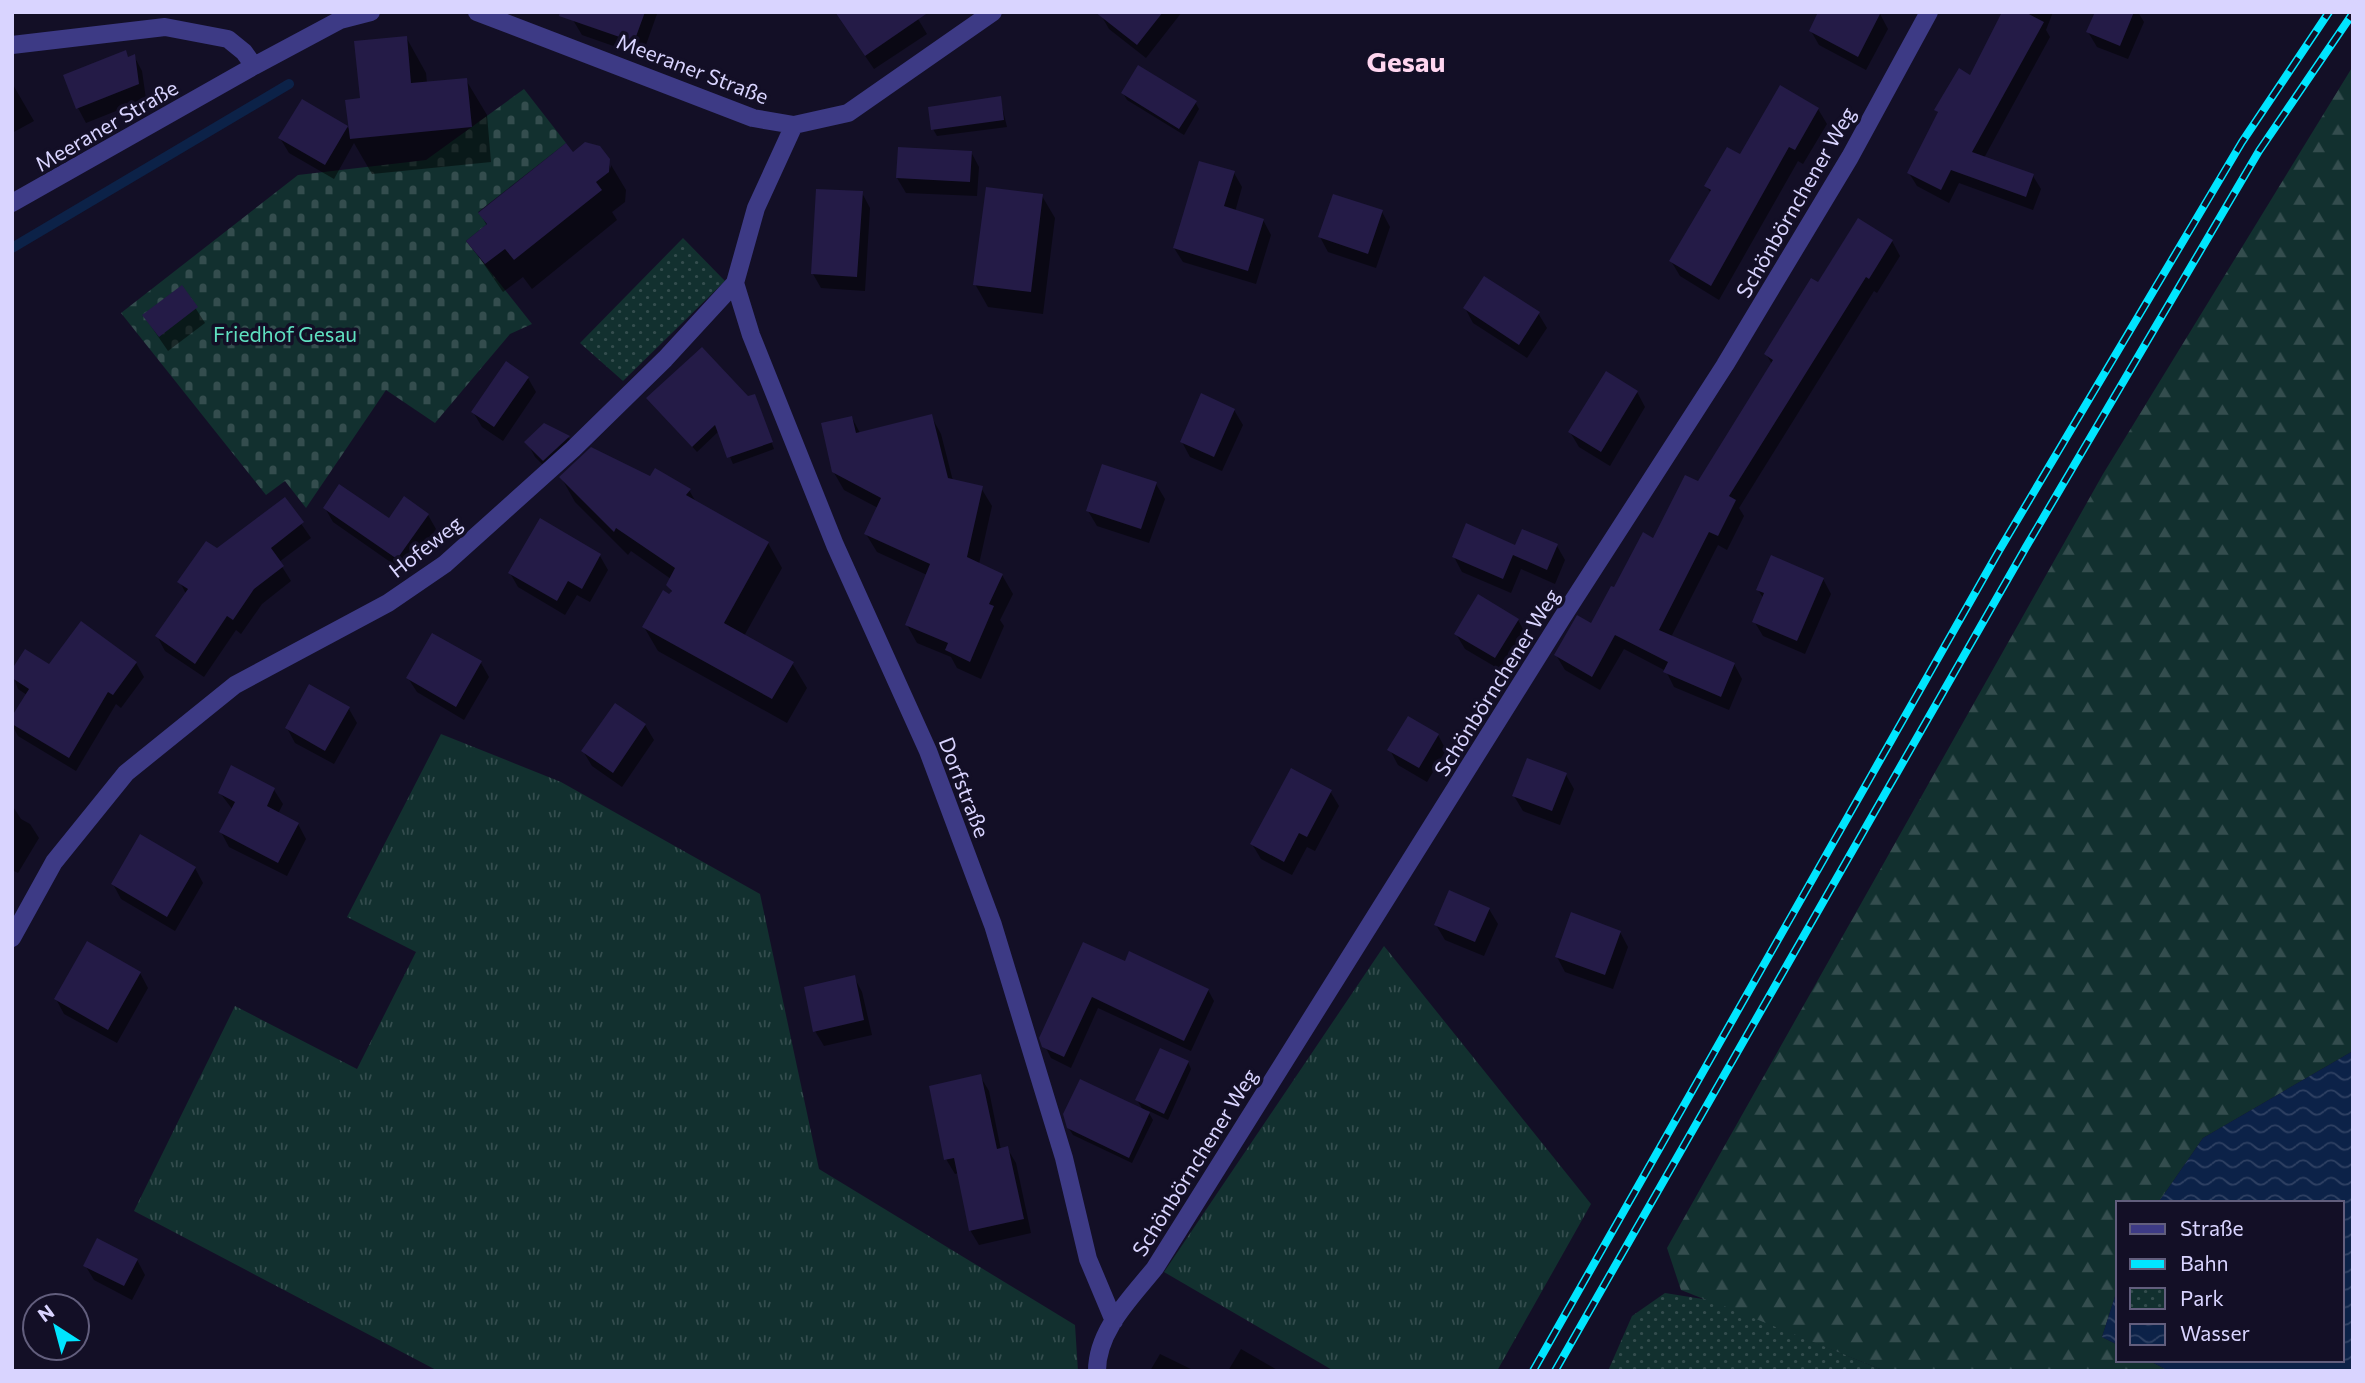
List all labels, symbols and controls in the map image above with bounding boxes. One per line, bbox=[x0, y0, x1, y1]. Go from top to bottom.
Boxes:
street label: Meeraner Straße bbox=[614, 28, 772, 108]
district label: Gesau bbox=[1367, 44, 1445, 78]
street label: Meeraner Straße bbox=[30, 74, 182, 176]
street label: Schönbörnchener Weg bbox=[1730, 102, 1860, 302]
park label: Friedhof Gesau bbox=[213, 321, 357, 346]
street label: Hofeweg bbox=[384, 510, 466, 582]
street label: Schönbörnchener Weg bbox=[1428, 584, 1564, 780]
street label: Dorfstraße bbox=[934, 733, 996, 841]
street label: Schönbörnchener Weg bbox=[1126, 1064, 1262, 1260]
legend bbox=[2116, 1201, 2344, 1362]
text: Straße bbox=[2180, 1215, 2244, 1240]
text: Bahn bbox=[2180, 1250, 2229, 1275]
text: Park bbox=[2180, 1285, 2224, 1310]
north arrow bbox=[21, 1292, 91, 1362]
text: N bbox=[33, 1299, 58, 1326]
text: Wasser bbox=[2180, 1320, 2250, 1345]

